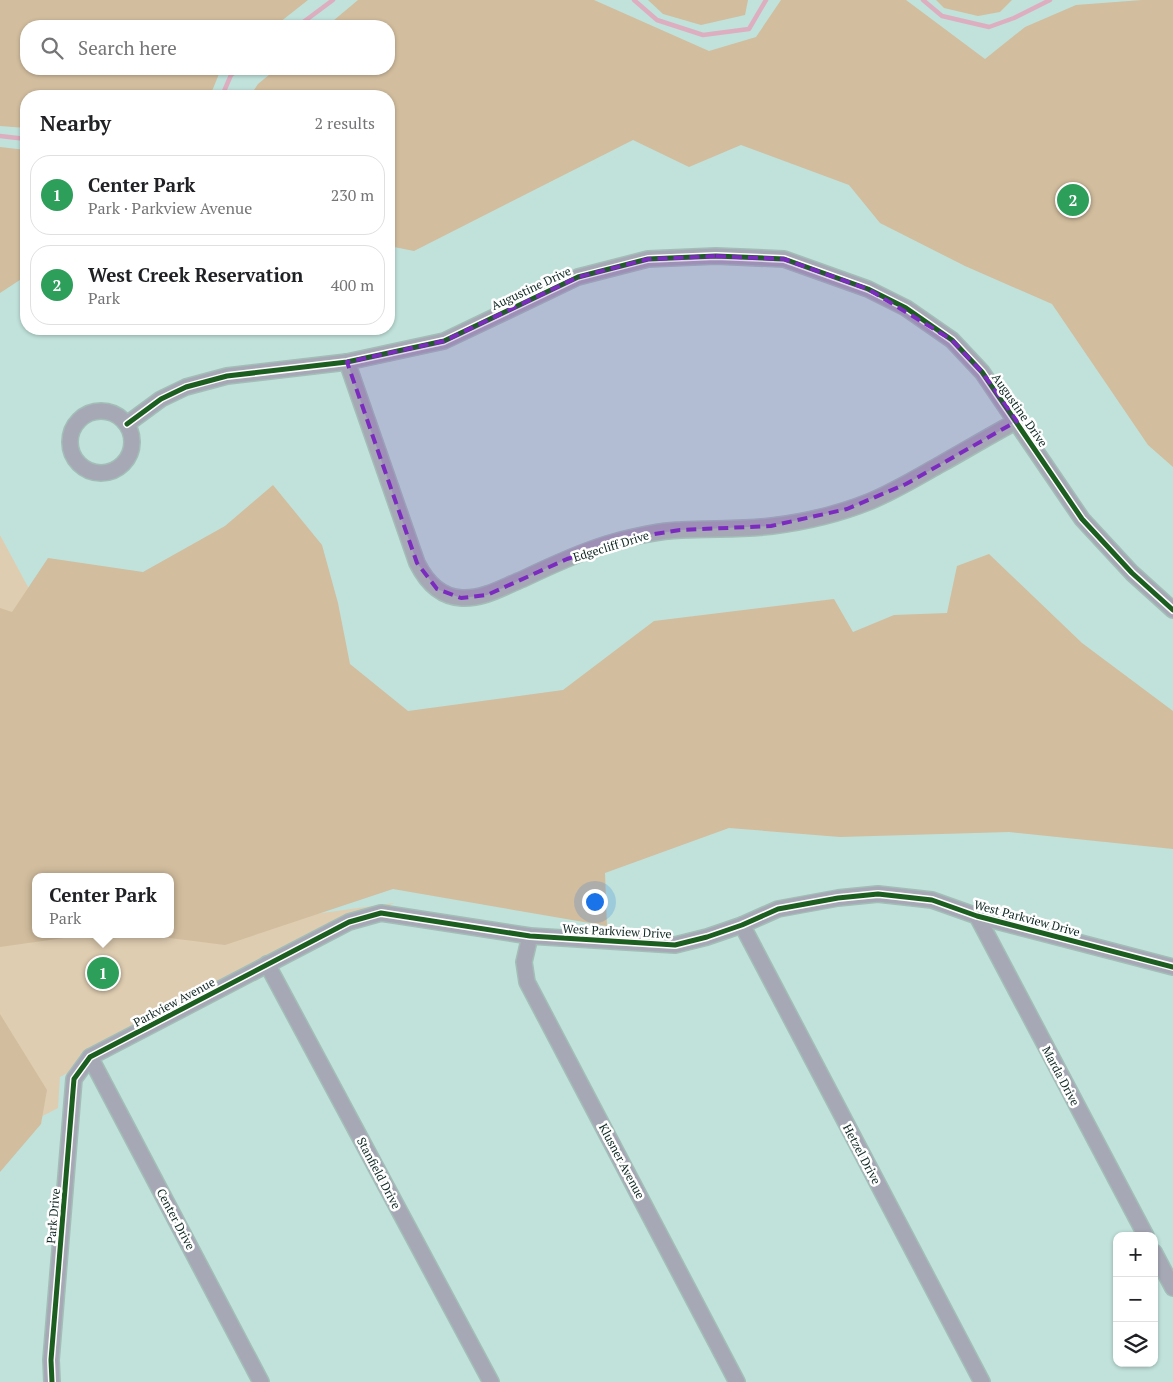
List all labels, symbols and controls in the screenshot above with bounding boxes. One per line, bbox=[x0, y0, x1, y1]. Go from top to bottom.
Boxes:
search box bbox=[20, 20, 395, 75]
icon: search bbox=[38, 34, 66, 62]
text: Search here bbox=[78, 35, 177, 60]
text: Nearby bbox=[40, 109, 111, 137]
text: 2 results bbox=[315, 112, 375, 134]
text: Center Park bbox=[88, 172, 195, 197]
pin: 2 bbox=[1057, 181, 1089, 219]
text: 1 bbox=[52, 184, 62, 206]
text: 230 m bbox=[331, 184, 374, 206]
text: Park · Parkview Avenue bbox=[88, 197, 252, 219]
text: West Creek Reservation bbox=[88, 262, 303, 287]
street label: Augustine Drive bbox=[489, 263, 573, 313]
text: 2 bbox=[52, 274, 62, 296]
text: 400 m bbox=[331, 274, 374, 296]
text: Park bbox=[88, 287, 120, 309]
street label: Augustine Drive bbox=[989, 370, 1051, 450]
street label: Edgecliff Drive bbox=[571, 527, 651, 565]
popup bbox=[32, 873, 174, 938]
text: Center Park bbox=[49, 882, 157, 907]
your location bbox=[582, 889, 608, 915]
street label: West Parkview Drive bbox=[972, 897, 1082, 939]
text: Park bbox=[49, 907, 81, 929]
street label: West Parkview Drive bbox=[562, 921, 672, 941]
pin: 1 bbox=[87, 954, 119, 992]
street label: Parkview Avenue bbox=[131, 974, 217, 1030]
street label: Marda Drive bbox=[1039, 1044, 1083, 1108]
street label: Klusner Avenue bbox=[596, 1121, 648, 1201]
street label: Hetzel Drive bbox=[840, 1121, 884, 1187]
street label: Stanfield Drive bbox=[354, 1135, 404, 1211]
street label: Center Drive bbox=[154, 1186, 198, 1252]
street label: Park Drive bbox=[43, 1188, 63, 1244]
map controls bbox=[1113, 1232, 1158, 1367]
button: + bbox=[1113, 1232, 1158, 1277]
button: − bbox=[1113, 1277, 1158, 1322]
button: layers bbox=[1113, 1322, 1158, 1367]

